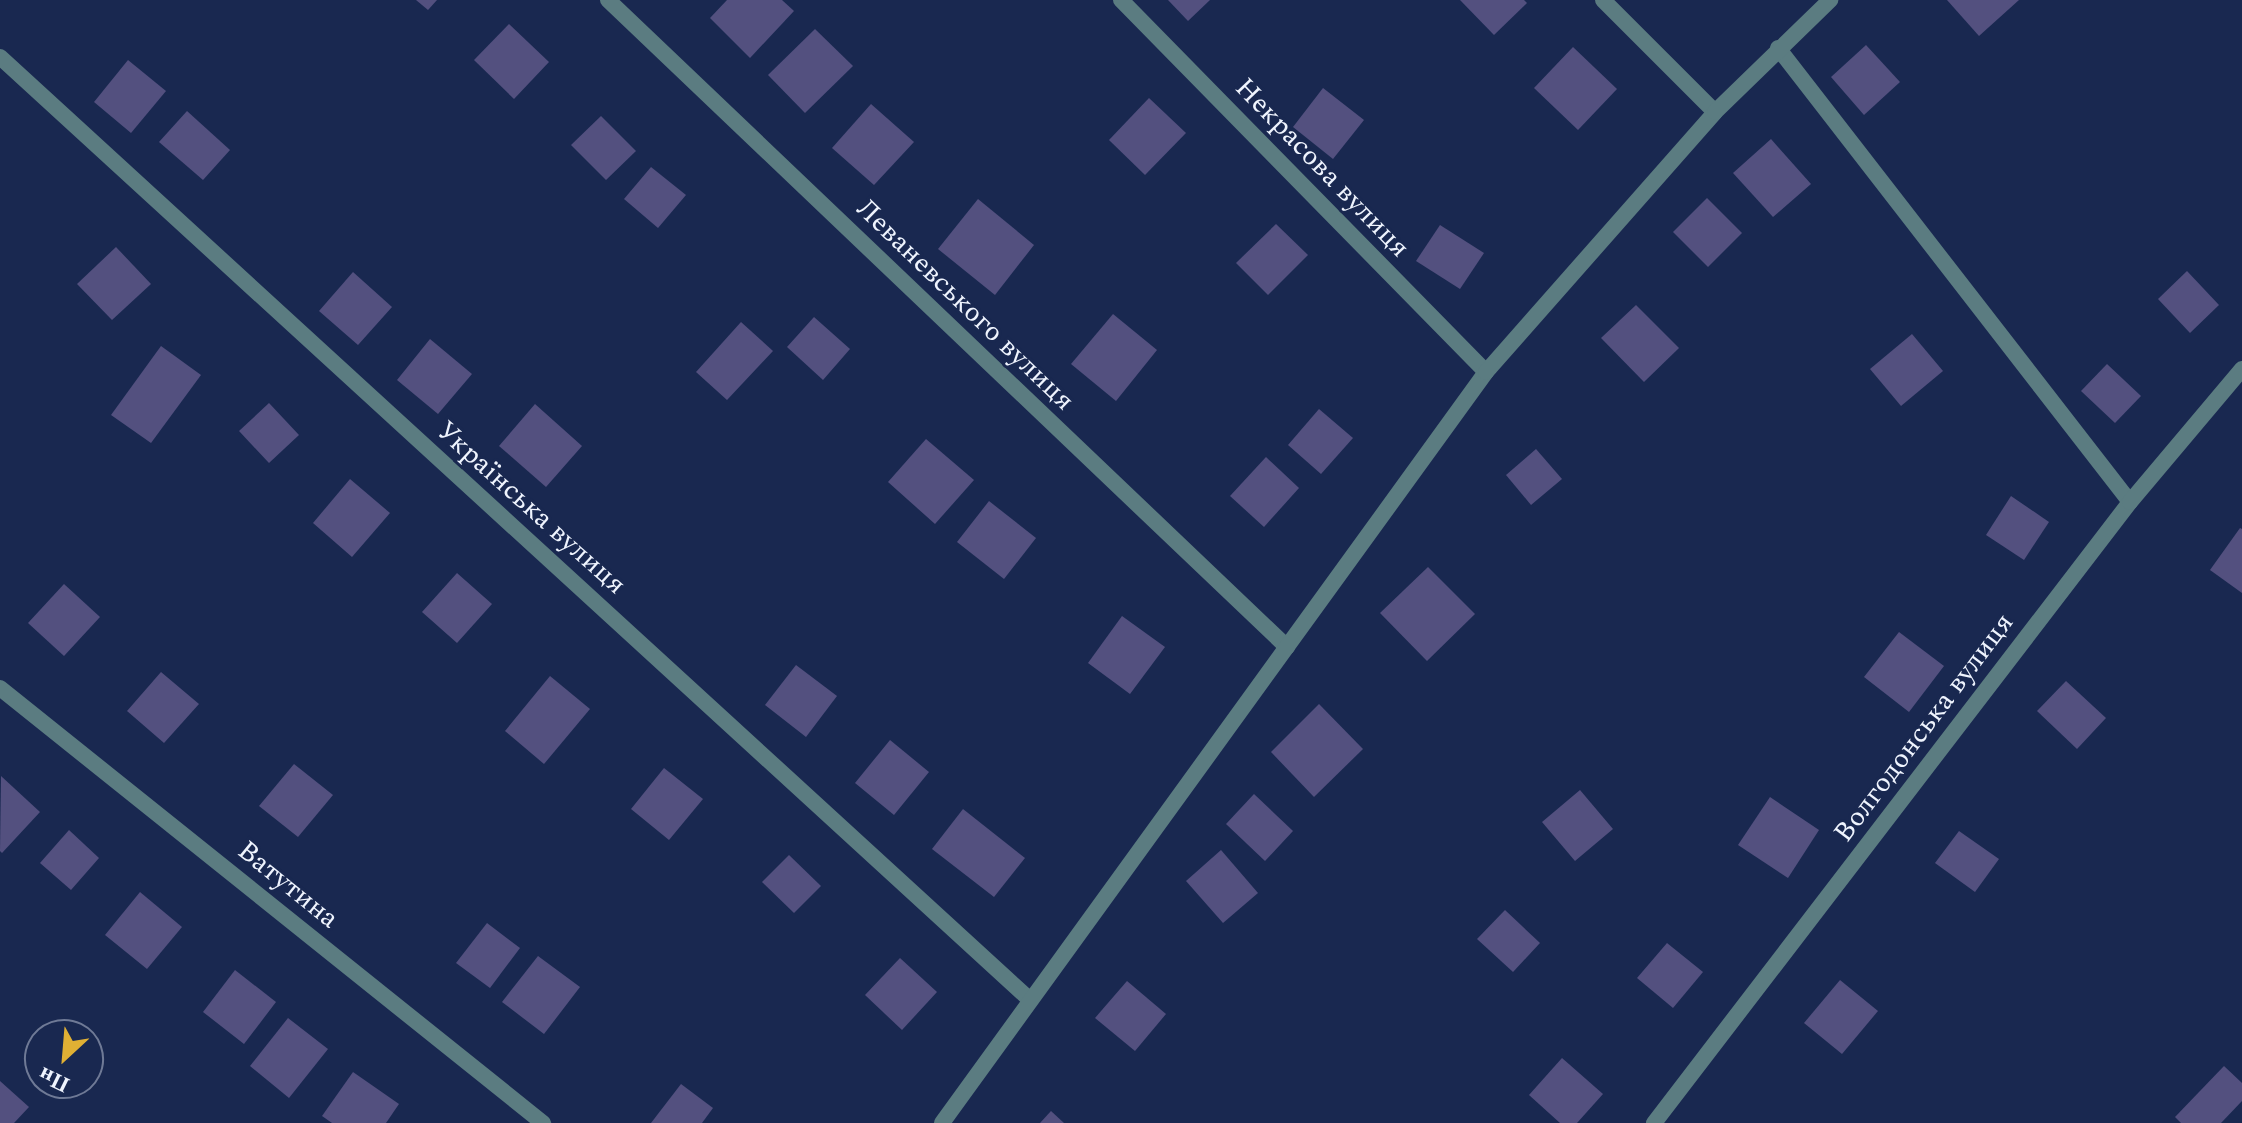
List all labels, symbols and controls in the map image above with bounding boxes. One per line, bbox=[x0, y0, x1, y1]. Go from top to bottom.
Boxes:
street label: Некрасова вулиця bbox=[1228, 71, 1416, 265]
street label: Леваневського вулиця bbox=[849, 192, 1081, 418]
street label: Українська вулиця bbox=[429, 414, 633, 602]
street label: Волгодонська вулиця bbox=[1827, 607, 2021, 849]
street label: Ватутина bbox=[231, 834, 345, 936]
north arrow bbox=[24, 1019, 104, 1099]
text: Пн bbox=[33, 1057, 76, 1101]

